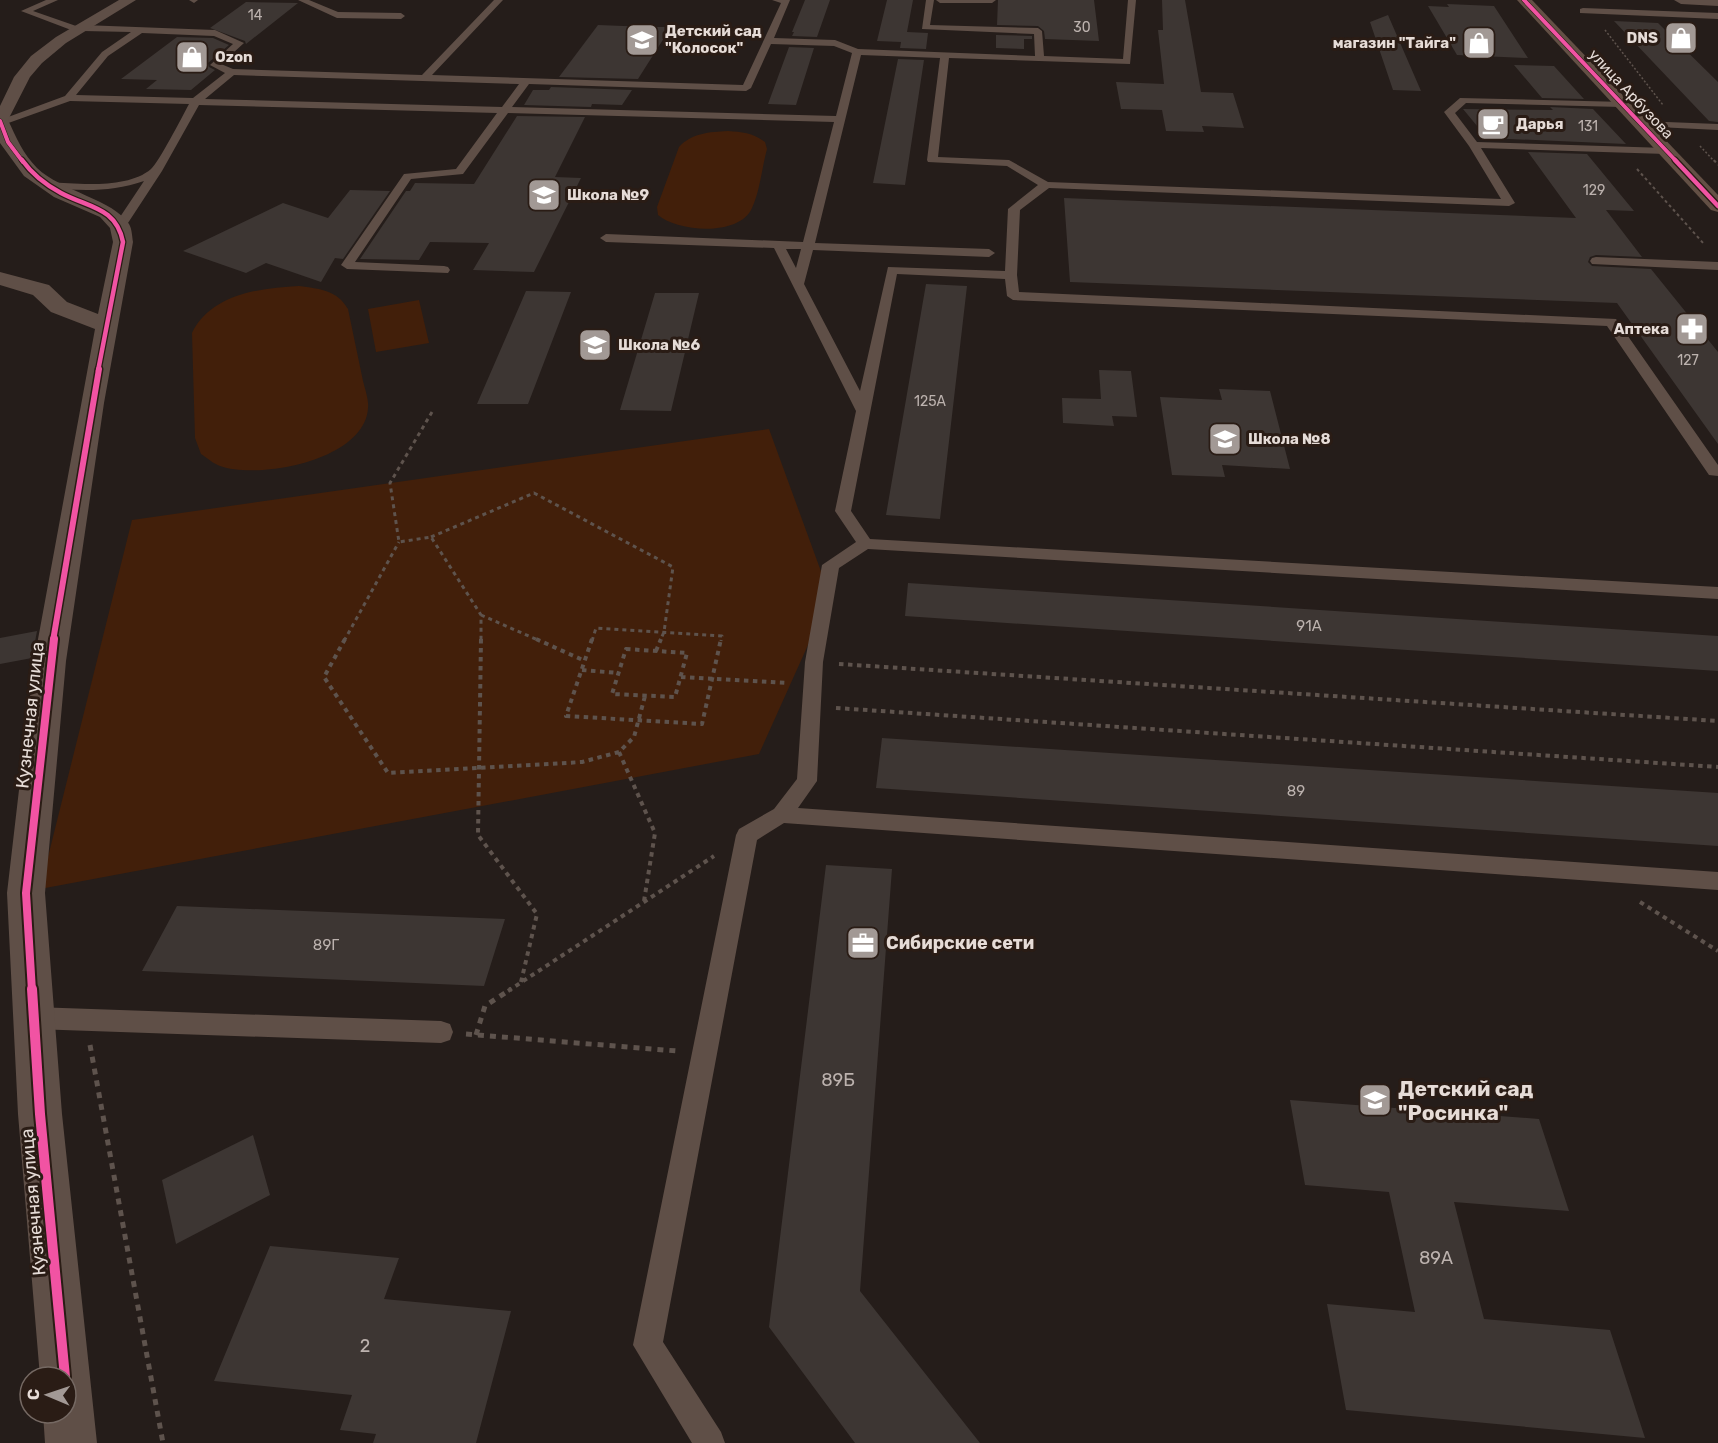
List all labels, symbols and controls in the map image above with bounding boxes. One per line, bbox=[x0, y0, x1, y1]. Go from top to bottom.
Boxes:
house number: 14 bbox=[248, 7, 263, 24]
house number: 30 bbox=[1073, 19, 1091, 36]
shop icon: DNS bbox=[1663, 20, 1699, 56]
school or university icon: Детский сад "Колосок" bbox=[624, 22, 660, 58]
place label: Детский сад "Колосок" bbox=[665, 22, 762, 57]
shop icon: магазин "Тайга" bbox=[1461, 25, 1497, 61]
place label: DNS bbox=[1627, 29, 1658, 47]
place label: магазин "Тайга" bbox=[1333, 34, 1456, 52]
shop icon: Ozon bbox=[174, 39, 210, 75]
street label: улица Арбузова bbox=[1585, 46, 1677, 142]
place label: Ozon bbox=[215, 48, 253, 66]
cafe icon: Дарья bbox=[1475, 106, 1511, 142]
place label: Дарья bbox=[1516, 115, 1564, 133]
house number: 131 bbox=[1578, 118, 1598, 135]
school or university icon: Школа №9 bbox=[526, 177, 562, 213]
house number: 129 bbox=[1583, 182, 1605, 199]
place label: Школа №9 bbox=[567, 186, 649, 204]
pharmacy icon: Аптека bbox=[1674, 311, 1710, 347]
place label: Аптека bbox=[1614, 320, 1669, 338]
school or university icon: Школа №6 bbox=[577, 327, 613, 363]
place label: Школа №6 bbox=[618, 336, 700, 354]
house number: 127 bbox=[1677, 352, 1699, 369]
house number: 125А bbox=[914, 393, 947, 410]
school or university icon: Школа №8 bbox=[1207, 421, 1243, 457]
place label: Школа №8 bbox=[1248, 430, 1331, 448]
house number: 91А bbox=[1296, 617, 1322, 635]
street label: Кузнечная улица bbox=[11, 640, 49, 790]
house number: 89 bbox=[1287, 782, 1305, 800]
office icon: Сибирские сети bbox=[845, 925, 881, 961]
place label: Сибирские сети bbox=[886, 932, 1034, 954]
house number: 89Г bbox=[313, 936, 339, 954]
house number: 89Б bbox=[821, 1069, 855, 1091]
place label: Детский сад "Росинка" bbox=[1398, 1076, 1534, 1125]
school or university icon: Детский сад "Росинка" bbox=[1357, 1082, 1393, 1118]
street label: Кузнечная улица bbox=[16, 1128, 50, 1276]
house number: 89А bbox=[1419, 1247, 1453, 1269]
house number: 2 bbox=[360, 1335, 370, 1357]
north arrow bbox=[18, 1365, 78, 1425]
text: С bbox=[24, 1389, 43, 1400]

